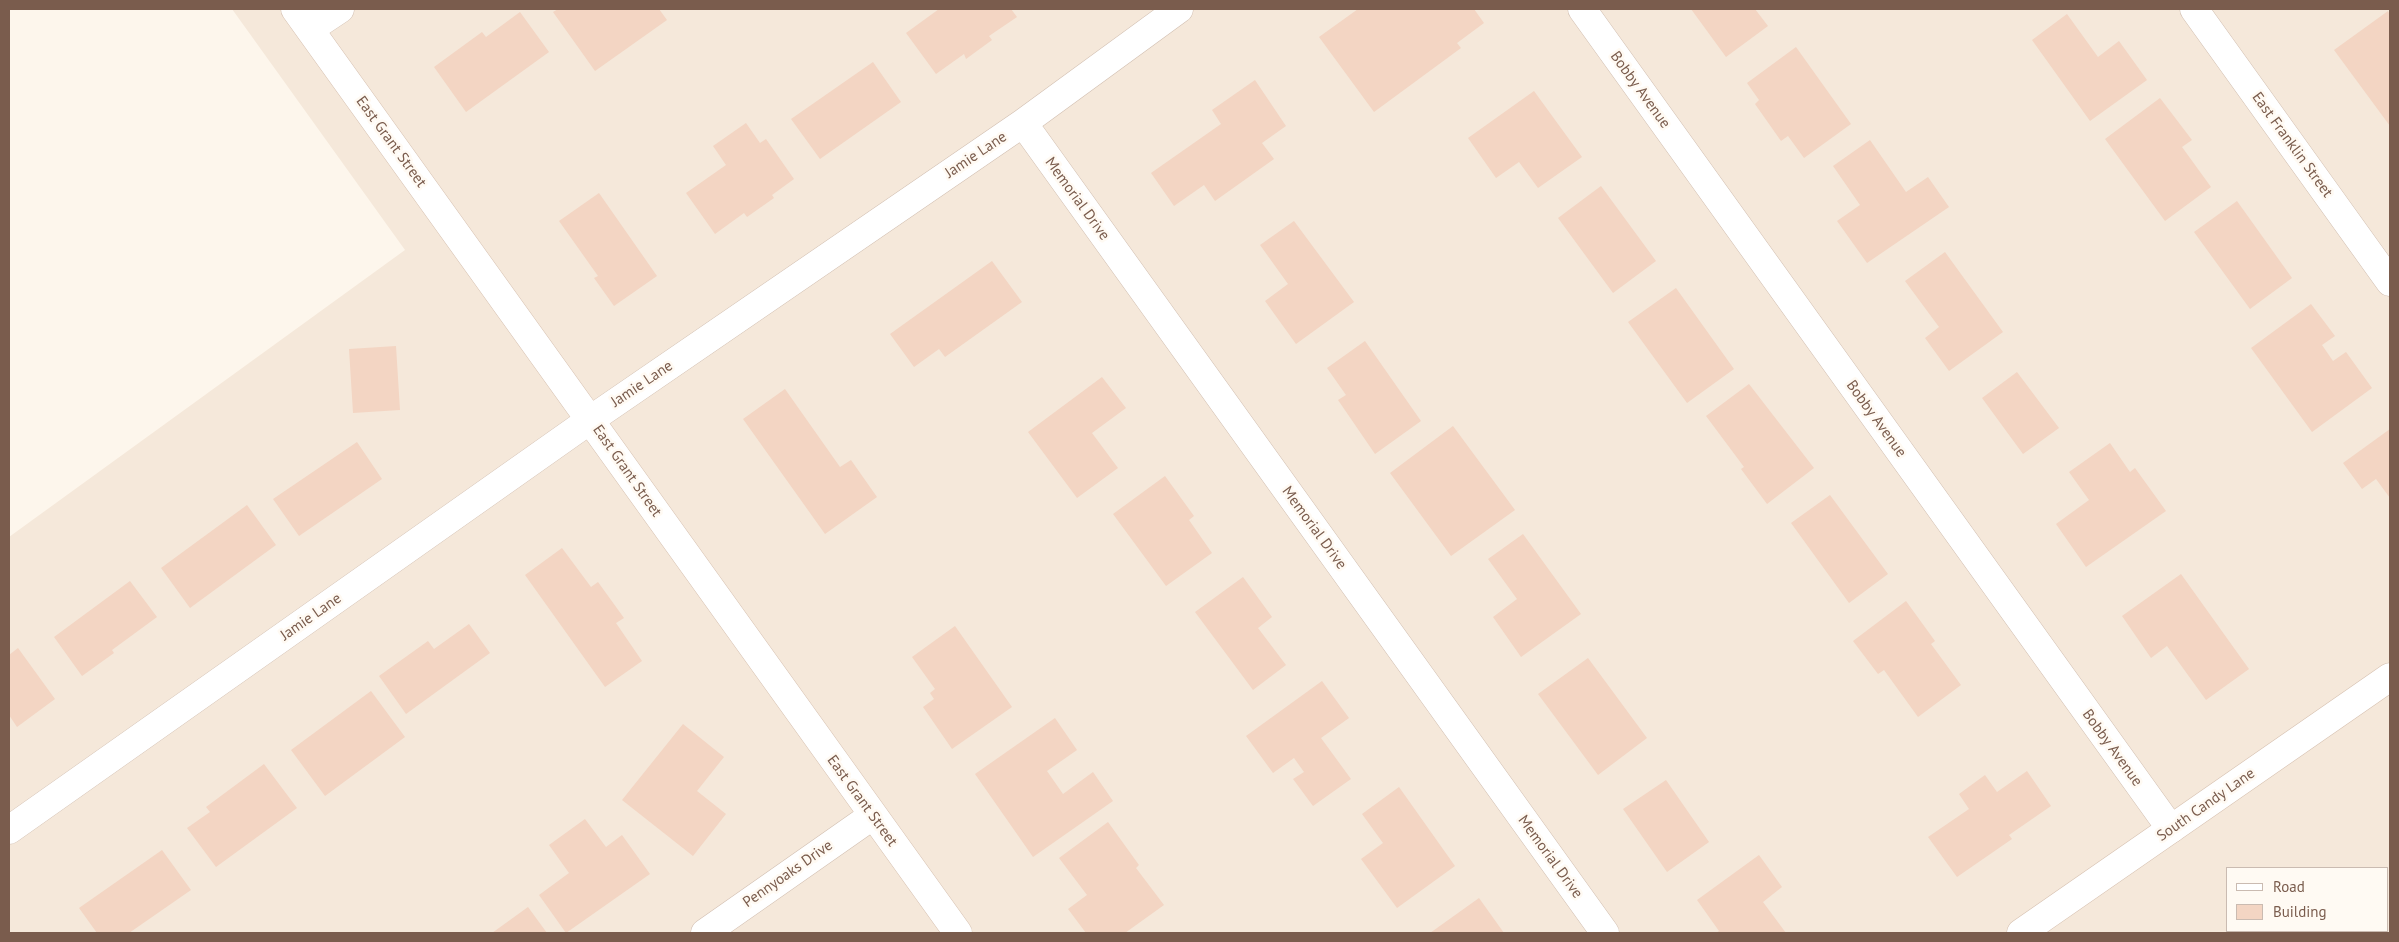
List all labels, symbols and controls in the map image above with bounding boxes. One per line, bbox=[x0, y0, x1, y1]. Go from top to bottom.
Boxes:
street label: Bobby Avenue bbox=[1606, 48, 1674, 132]
street label: East Franklin Street bbox=[2248, 89, 2336, 201]
street label: East Grant Street bbox=[352, 93, 430, 191]
street label: Jamie Lane bbox=[942, 128, 1010, 182]
street label: Memorial Drive bbox=[1041, 154, 1113, 244]
street label: Jamie Lane bbox=[608, 357, 676, 411]
street label: Bobby Avenue bbox=[1842, 377, 1910, 461]
street label: East Grant Street bbox=[589, 422, 665, 520]
street label: Memorial Drive bbox=[1278, 483, 1350, 573]
street label: Jamie Lane bbox=[277, 589, 345, 645]
street label: Bobby Avenue bbox=[2078, 706, 2146, 790]
street label: East Grant Street bbox=[823, 752, 901, 850]
street label: South Candy Lane bbox=[2154, 765, 2258, 845]
street label: Memorial Drive bbox=[1514, 812, 1586, 902]
street label: Pennyoaks Drive bbox=[740, 836, 836, 912]
legend bbox=[2226, 867, 2389, 932]
text: Road bbox=[2273, 877, 2305, 896]
text: Building bbox=[2273, 902, 2327, 921]

